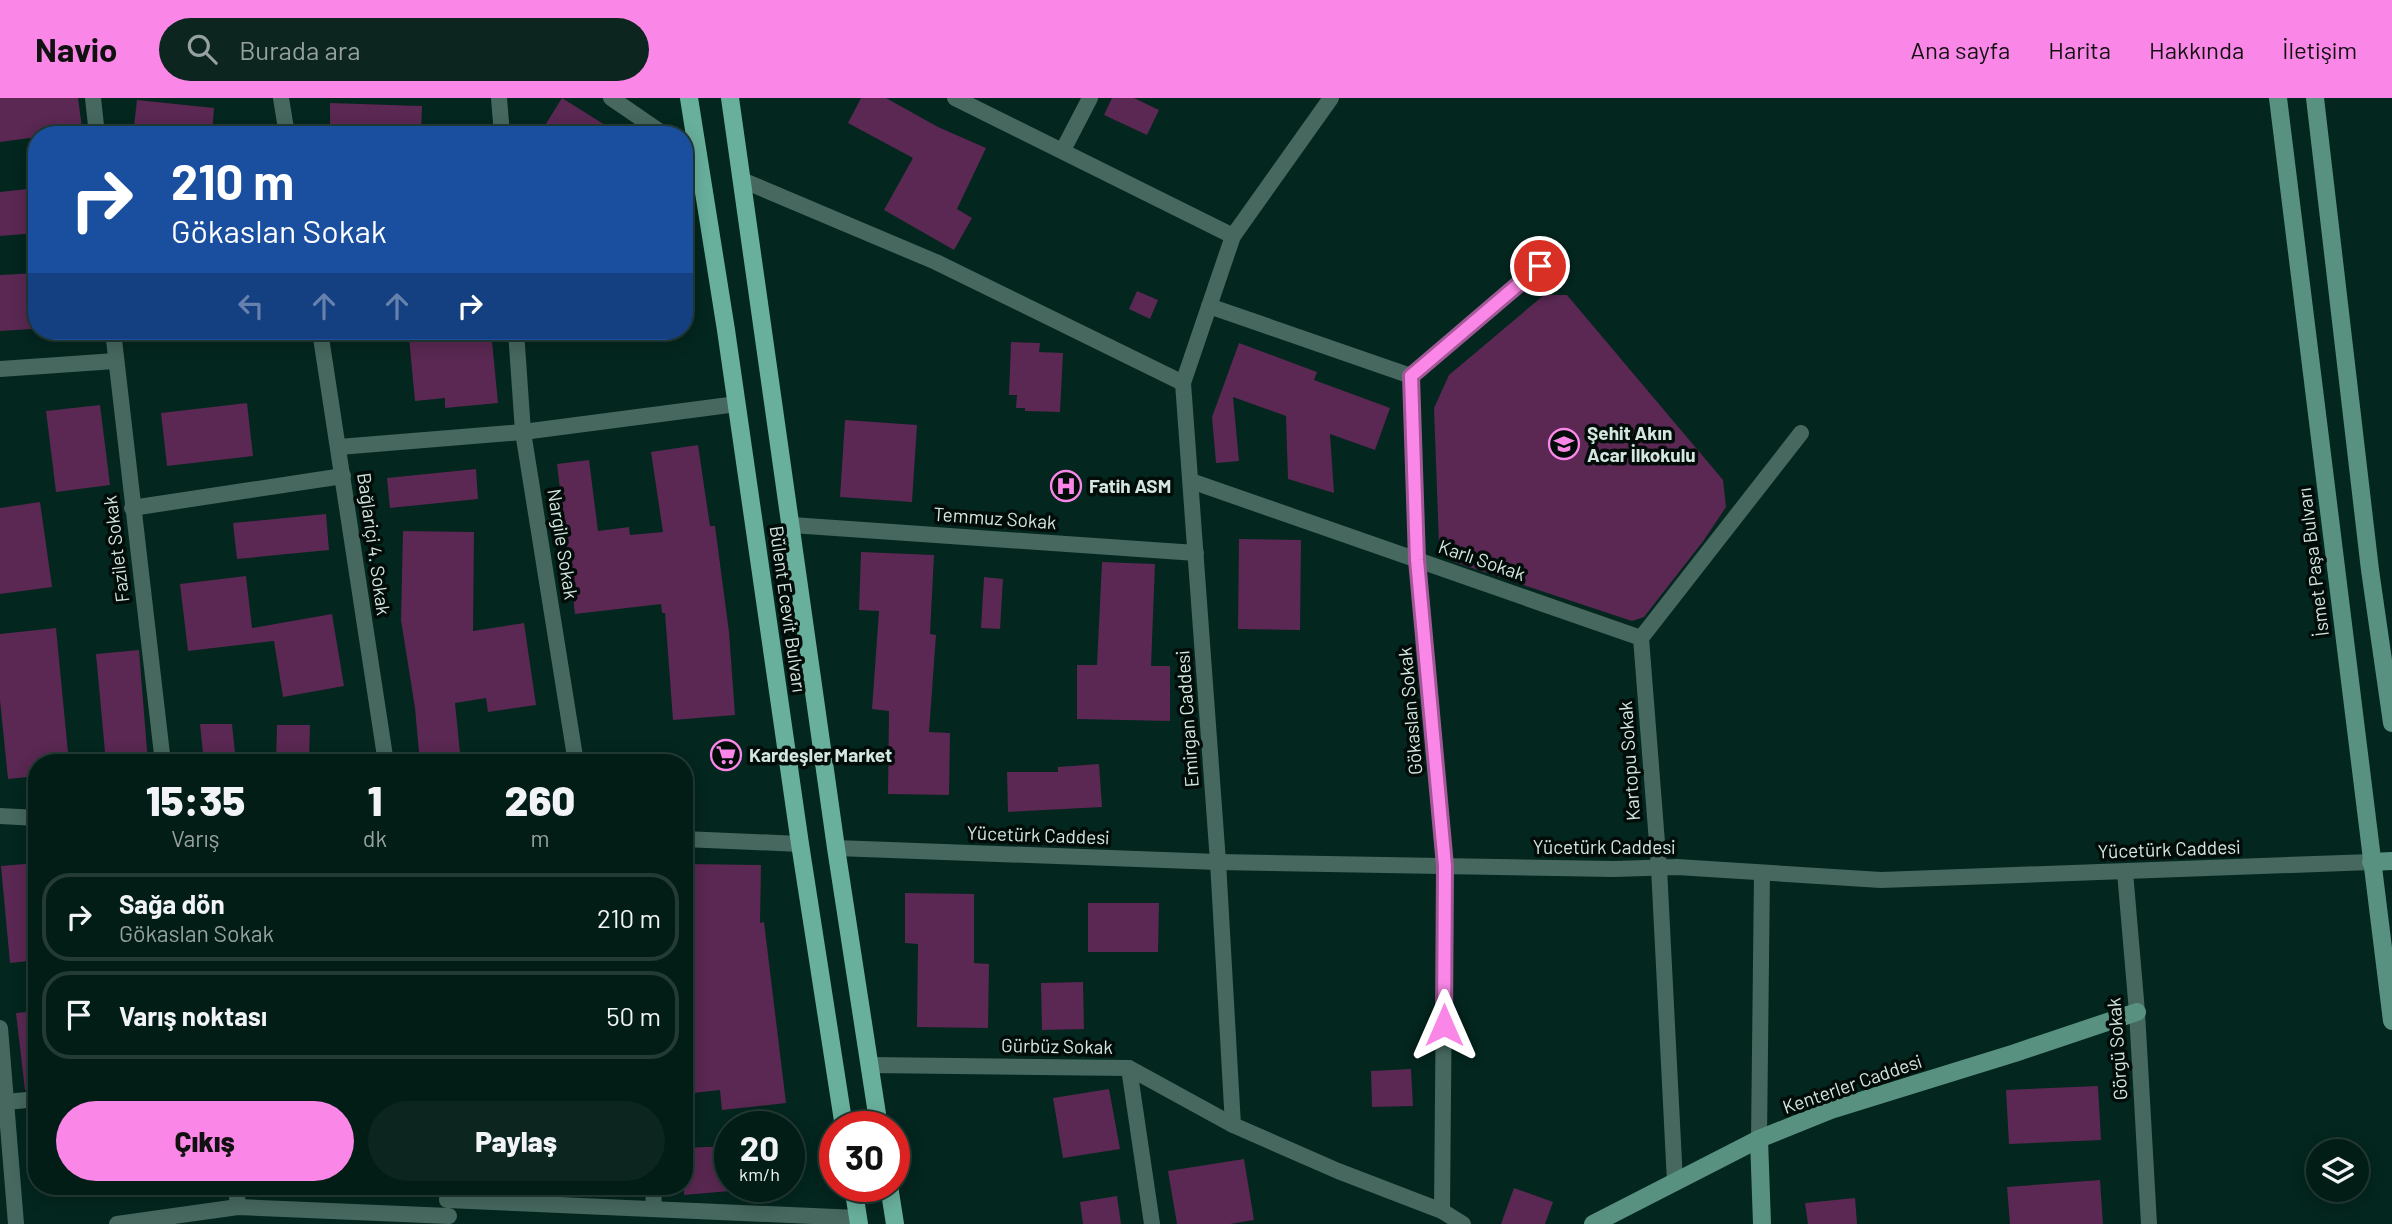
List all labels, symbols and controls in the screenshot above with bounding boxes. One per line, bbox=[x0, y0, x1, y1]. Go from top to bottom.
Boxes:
search box bbox=[159, 18, 649, 81]
text: Navio bbox=[35, 29, 117, 69]
icon: search bbox=[183, 30, 221, 68]
text: Burada ara bbox=[239, 34, 361, 65]
text: Ana sayfa bbox=[1911, 35, 2010, 64]
text: Harita bbox=[2048, 35, 2111, 64]
text: Hakkında bbox=[2149, 35, 2244, 64]
text: İletişim bbox=[2282, 35, 2357, 64]
text: 210 m bbox=[171, 151, 294, 210]
icon: right bbox=[56, 154, 147, 245]
text: Gökaslan Sokak bbox=[171, 211, 387, 249]
pin bbox=[1510, 236, 1570, 296]
icon: arrive bbox=[1521, 247, 1559, 285]
icon: left bbox=[232, 287, 270, 325]
icon: ahead bbox=[305, 287, 343, 325]
icon: ahead bbox=[378, 287, 416, 325]
icon: right bbox=[451, 287, 489, 325]
place label: Şehit Akın Acar İlkokulu bbox=[1587, 421, 1696, 466]
school or university icon: Şehit Akın Acar İlkokulu bbox=[1547, 427, 1581, 461]
hospital icon: Fatih ASM bbox=[1049, 469, 1083, 503]
street label: Bağlariçi 4. Sokak bbox=[353, 471, 396, 617]
place label: Fatih ASM bbox=[1089, 474, 1171, 497]
street label: İsmet Paşa Bulvarı bbox=[2292, 486, 2333, 638]
street label: Nargile Sokak bbox=[543, 487, 584, 601]
street label: Fazilet Sokak bbox=[98, 494, 133, 604]
street label: Temmuz Sokak bbox=[933, 502, 1057, 533]
street label: Bülent Ecevit Bulvarı bbox=[765, 524, 812, 694]
street label: Karlı Sokak bbox=[1436, 534, 1529, 585]
street label: Gökaslan Sokak bbox=[1392, 646, 1427, 776]
street label: Emirgan Caddesi bbox=[1170, 650, 1203, 788]
street label: Kartopu Sokak bbox=[1613, 700, 1644, 822]
supermarket icon: Kardeşler Market bbox=[709, 738, 743, 772]
place label: Kardeşler Market bbox=[749, 743, 892, 766]
text: 15:35 bbox=[146, 774, 245, 824]
text: 1 bbox=[367, 774, 382, 824]
text: 260 bbox=[505, 774, 575, 824]
street label: Yücetürk Caddesi bbox=[966, 821, 1110, 848]
text: Varış bbox=[171, 824, 220, 852]
text: dk bbox=[363, 824, 387, 852]
text: m bbox=[530, 824, 549, 852]
street label: Yücetürk Caddesi bbox=[1533, 835, 1675, 858]
street label: Yücetürk Caddesi bbox=[2097, 835, 2241, 862]
text: Sağa dön bbox=[119, 888, 225, 919]
icon: right bbox=[60, 898, 98, 936]
text: 210 m bbox=[597, 902, 661, 933]
text: Gökaslan Sokak bbox=[119, 919, 274, 947]
position arrow bbox=[1407, 988, 1481, 1062]
icon: arrive bbox=[60, 996, 98, 1034]
street label: Görgü Sokak bbox=[2101, 997, 2132, 1101]
text: Varış noktası bbox=[119, 1000, 267, 1031]
text: 50 m bbox=[606, 1000, 661, 1031]
street label: Gürbüz Sokak bbox=[1001, 1033, 1113, 1058]
street label: Kenterler Caddesi bbox=[1779, 1049, 1924, 1118]
button: Çıkış bbox=[56, 1101, 354, 1181]
button: Paylaş bbox=[368, 1101, 665, 1181]
speed limit sign: 30 bbox=[819, 1111, 910, 1202]
text: 20 bbox=[740, 1126, 779, 1168]
map controls bbox=[2306, 1139, 2369, 1202]
button: layers bbox=[2306, 1139, 2369, 1202]
text: km/h bbox=[739, 1163, 780, 1185]

